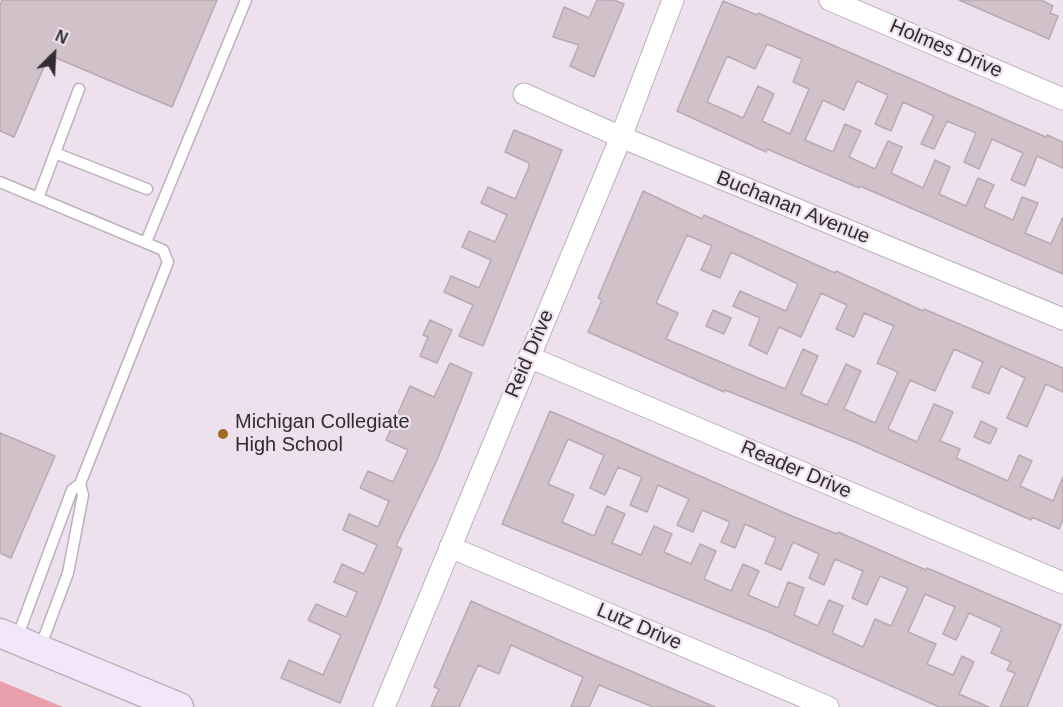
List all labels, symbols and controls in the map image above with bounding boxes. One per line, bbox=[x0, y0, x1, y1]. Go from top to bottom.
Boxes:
street label: Holmes Drive bbox=[886, 15, 1006, 83]
north arrow bbox=[24, 24, 84, 84]
text: N bbox=[53, 27, 70, 47]
street label: Buchanan Avenue bbox=[713, 166, 873, 250]
street label: Reid Drive bbox=[501, 306, 559, 402]
place label: Michigan Collegiate High School bbox=[235, 410, 410, 457]
marker: Michigan Collegiate High School bbox=[216, 427, 230, 441]
street label: Reader Drive bbox=[737, 436, 855, 504]
street label: Lutz Drive bbox=[593, 598, 685, 656]

